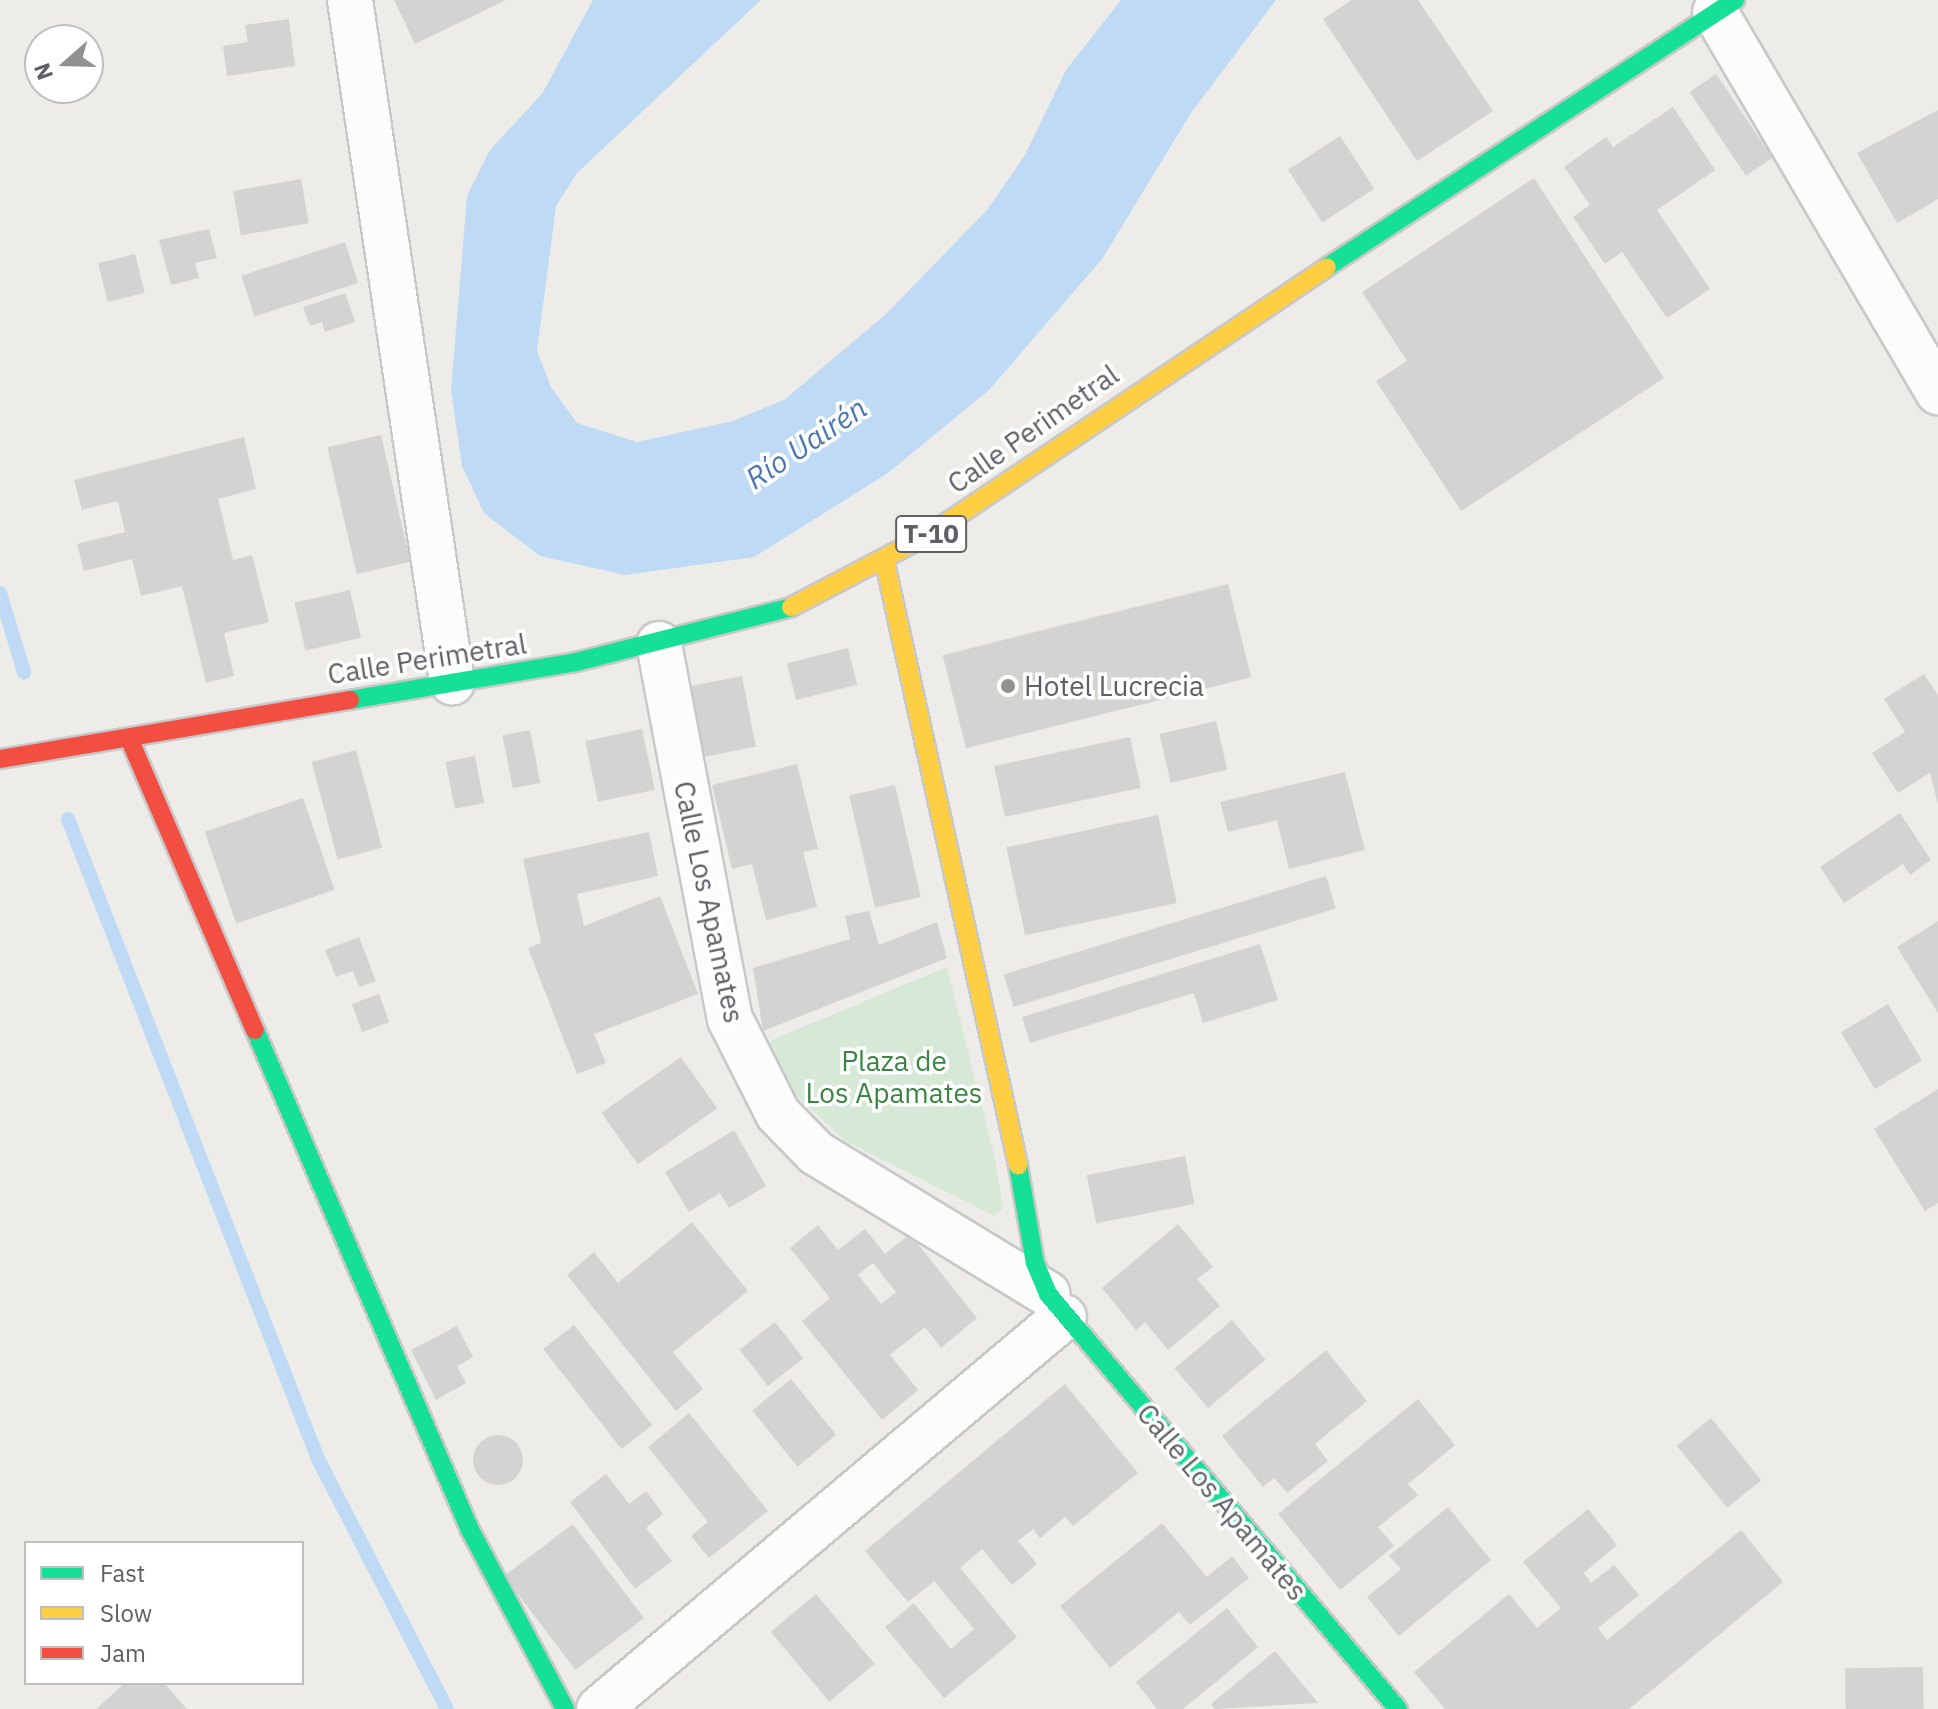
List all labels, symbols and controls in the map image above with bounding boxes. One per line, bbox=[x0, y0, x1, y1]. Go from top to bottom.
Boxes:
north arrow bbox=[24, 24, 104, 104]
text: N bbox=[27, 59, 59, 84]
street label: Calle Perimetral bbox=[941, 358, 1125, 500]
water label: Río Uairén bbox=[739, 389, 873, 497]
road number: T-10 bbox=[895, 512, 967, 556]
street label: Calle Perimetral bbox=[325, 627, 529, 691]
place label: Hotel Lucrecia bbox=[1024, 669, 1204, 703]
marker: Hotel Lucrecia bbox=[999, 677, 1017, 695]
street label: Calle Los Apamates bbox=[667, 778, 751, 1026]
park label: Plaza de Los Apamates bbox=[806, 1044, 982, 1110]
street label: Calle Los Apamates bbox=[1130, 1397, 1314, 1607]
legend bbox=[24, 1541, 304, 1685]
text: Fast bbox=[100, 1557, 145, 1589]
text: Slow bbox=[100, 1597, 152, 1629]
text: Jam bbox=[100, 1637, 146, 1669]

